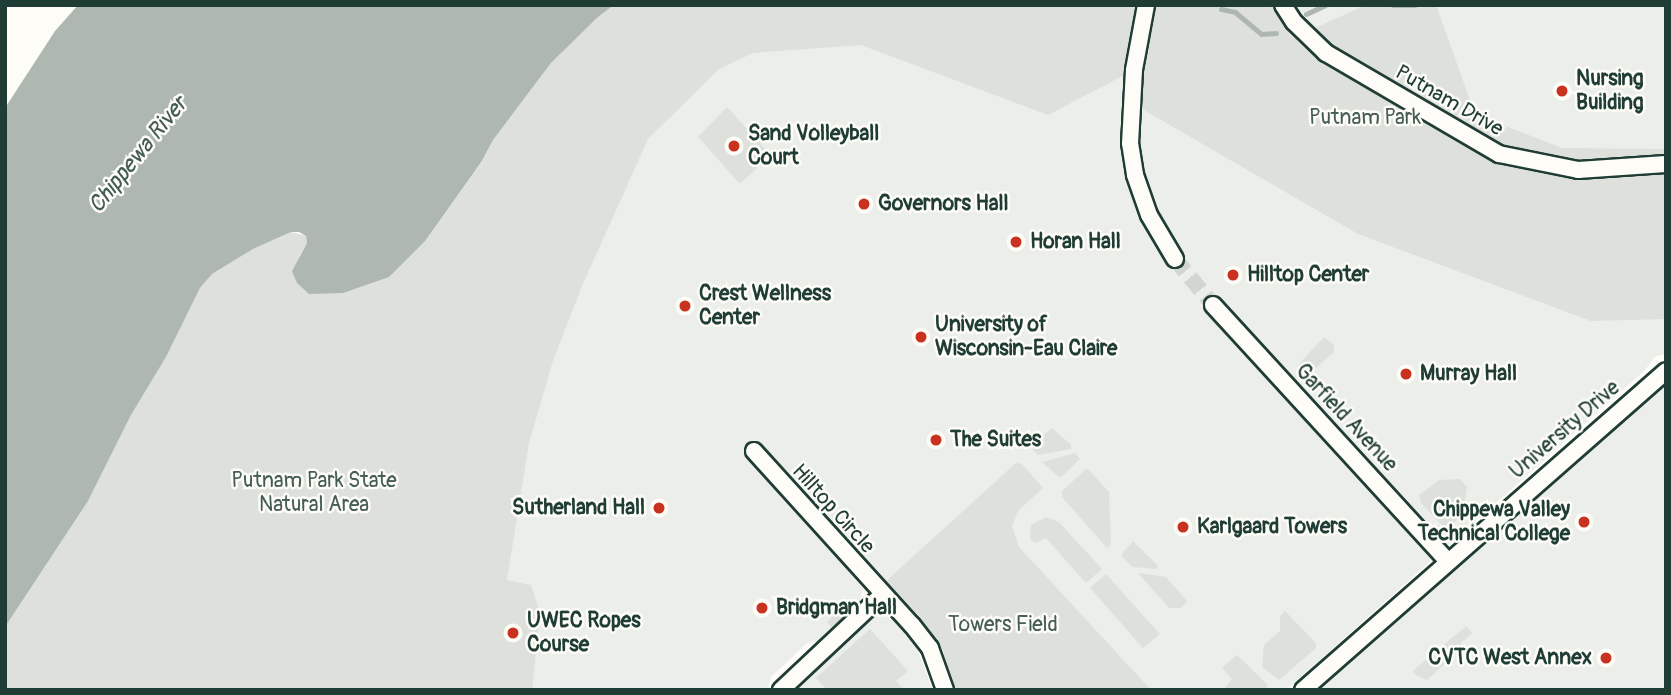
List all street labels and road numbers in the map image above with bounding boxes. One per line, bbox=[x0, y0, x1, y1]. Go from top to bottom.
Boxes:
street label: Putnam Drive bbox=[1391, 60, 1507, 142]
street label: Garfield Avenue bbox=[1290, 359, 1402, 477]
street label: University Drive bbox=[1505, 375, 1625, 485]
street label: Hilltop Circle bbox=[786, 459, 880, 559]

